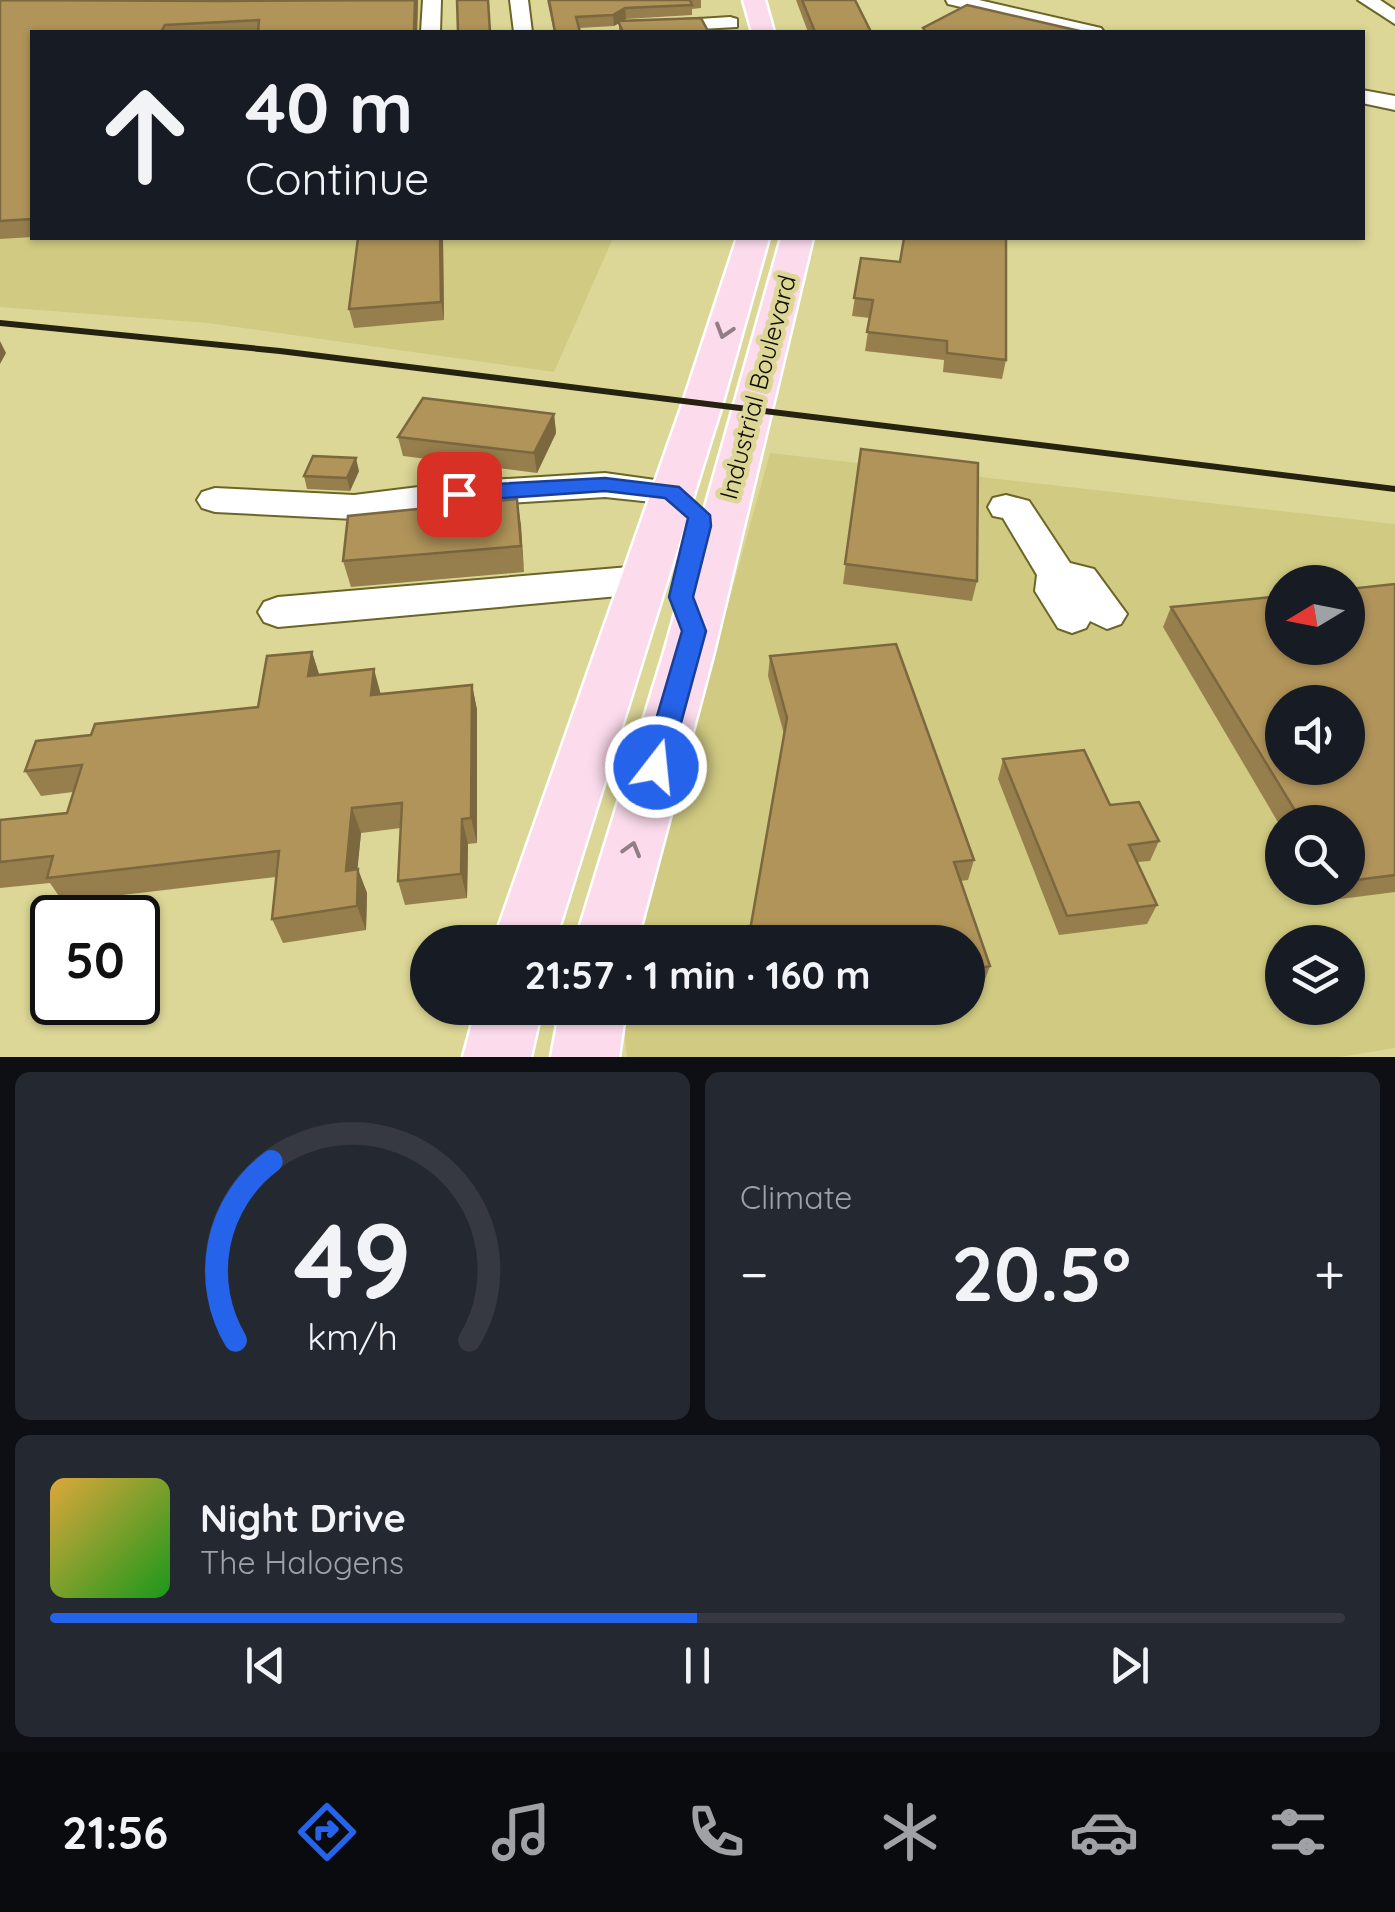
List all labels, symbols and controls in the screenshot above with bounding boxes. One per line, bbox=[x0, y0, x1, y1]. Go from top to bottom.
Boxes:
text: 40 m bbox=[245, 63, 413, 151]
icon: ahead bbox=[80, 70, 210, 200]
text: Continue bbox=[245, 150, 430, 206]
street label: Industrial Boulevard bbox=[712, 271, 802, 503]
one-way arrow bbox=[715, 322, 736, 339]
pin bbox=[417, 452, 502, 537]
icon: arrive bbox=[432, 467, 487, 522]
north arrow bbox=[1265, 565, 1365, 665]
map controls bbox=[1265, 565, 1365, 1025]
button: sound bbox=[1265, 685, 1365, 785]
position arrow bbox=[604, 715, 708, 819]
button: search bbox=[1265, 805, 1365, 905]
one-way arrow bbox=[620, 841, 641, 858]
speed limit sign: 50 bbox=[30, 895, 160, 1025]
button: layers bbox=[1265, 925, 1365, 1025]
text: 21:57 · 1 min · 160 m bbox=[525, 951, 870, 999]
text: Climate bbox=[740, 1177, 852, 1217]
text: 49 bbox=[293, 1194, 412, 1324]
text: 20.5° bbox=[951, 1226, 1131, 1320]
text: − bbox=[740, 1239, 769, 1308]
text: + bbox=[1314, 1239, 1345, 1308]
text: km/h bbox=[307, 1314, 398, 1359]
text: Night Drive bbox=[200, 1494, 406, 1542]
text: The Halogens bbox=[200, 1542, 404, 1582]
icon: previous bbox=[238, 1638, 293, 1693]
icon: pause bbox=[670, 1638, 725, 1693]
icon: next bbox=[1102, 1638, 1157, 1693]
icon: directions bbox=[292, 1797, 362, 1867]
icon: music bbox=[486, 1797, 556, 1867]
icon: phone bbox=[681, 1797, 751, 1867]
icon: climate bbox=[875, 1797, 945, 1867]
icon: car bbox=[1069, 1797, 1139, 1867]
icon: filters bbox=[1263, 1797, 1333, 1867]
text: 21:56 bbox=[62, 1804, 168, 1860]

